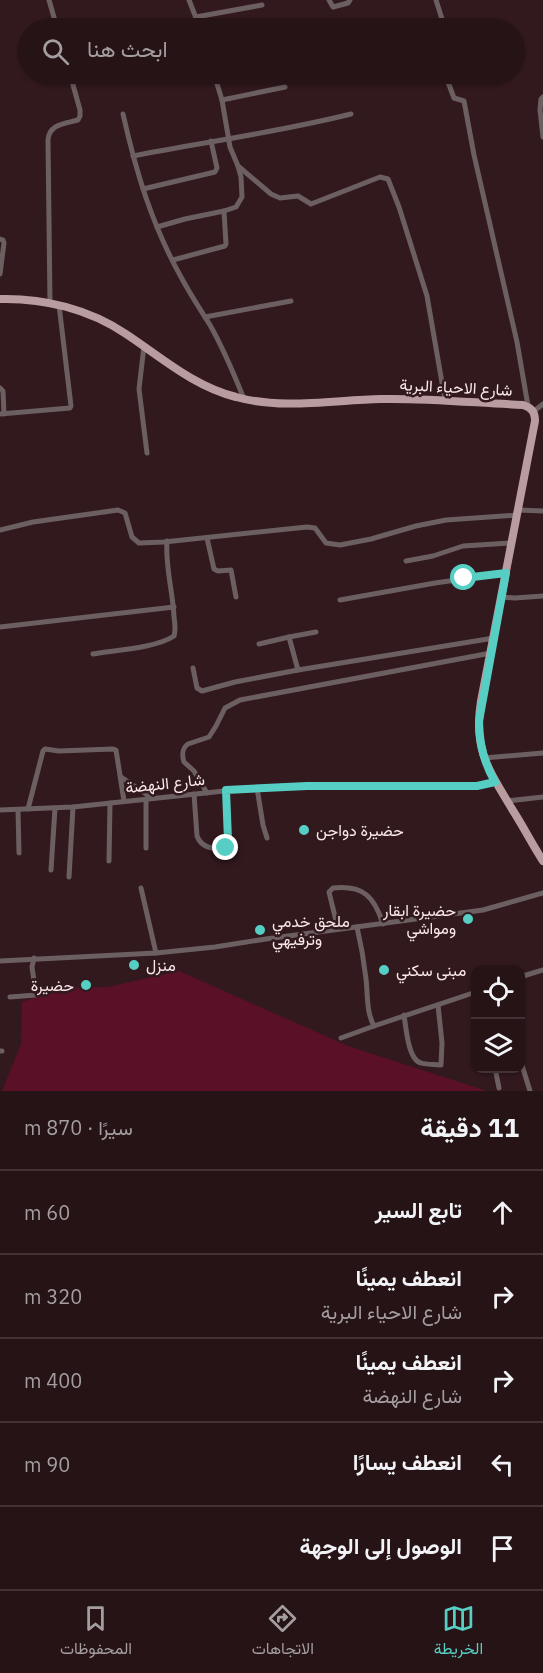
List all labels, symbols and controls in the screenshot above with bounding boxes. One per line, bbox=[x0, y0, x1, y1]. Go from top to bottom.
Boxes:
search box bbox=[18, 18, 525, 84]
text: ابحث هنا bbox=[87, 34, 168, 63]
icon: search bbox=[39, 35, 72, 68]
street label: شارع الاحياء البرية bbox=[399, 374, 513, 402]
route start bbox=[450, 564, 476, 590]
street label: شارع النهضة bbox=[124, 769, 206, 799]
place label: حضيرة دواجن bbox=[316, 820, 404, 841]
marker: حضيرة دواجن bbox=[297, 823, 311, 837]
route end bbox=[212, 834, 238, 860]
place label: حضيرة ابقار ومواشي bbox=[382, 900, 456, 942]
place label: ملحق خدمي وترفيهي bbox=[272, 911, 350, 953]
marker: حضيرة ابقار ومواشي bbox=[461, 912, 475, 926]
marker: ملحق خدمي وترفيهي bbox=[253, 923, 267, 937]
place label: منزل bbox=[146, 955, 176, 976]
marker: منزل bbox=[127, 958, 141, 972]
place label: مبنى سكني bbox=[396, 960, 466, 984]
marker: مبنى سكني bbox=[377, 963, 391, 977]
map controls bbox=[471, 965, 525, 1073]
button: locate bbox=[471, 965, 525, 1019]
place label: حضيرة bbox=[31, 975, 74, 996]
marker: حضيرة bbox=[79, 978, 93, 992]
button: layers bbox=[471, 1019, 525, 1073]
text: 11 دقيقة bbox=[420, 1110, 519, 1144]
text: سيرًا · 870 m bbox=[24, 1114, 133, 1141]
text: تابع السير bbox=[375, 1195, 462, 1224]
icon: ahead bbox=[486, 1196, 519, 1229]
text: 60 m bbox=[24, 1199, 70, 1226]
text: انعطف يمينًا bbox=[355, 1263, 462, 1292]
icon: right bbox=[486, 1280, 519, 1313]
text: 320 m bbox=[24, 1283, 82, 1310]
text: شارع الاحياء البرية bbox=[321, 1298, 462, 1325]
text: انعطف يمينًا bbox=[355, 1347, 462, 1376]
icon: right bbox=[486, 1364, 519, 1397]
text: 400 m bbox=[24, 1367, 82, 1394]
text: شارع النهضة bbox=[362, 1382, 462, 1409]
text: انعطف يسارًا bbox=[353, 1447, 462, 1476]
icon: left bbox=[486, 1448, 519, 1481]
text: 90 m bbox=[24, 1451, 70, 1478]
text: الوصول إلى الوجهة bbox=[300, 1531, 462, 1560]
icon: arrive bbox=[486, 1532, 519, 1565]
tab: المحفوظات bbox=[60, 1602, 132, 1663]
tab: الاتجاهات bbox=[252, 1602, 314, 1663]
tab: الخريطة bbox=[434, 1602, 483, 1663]

